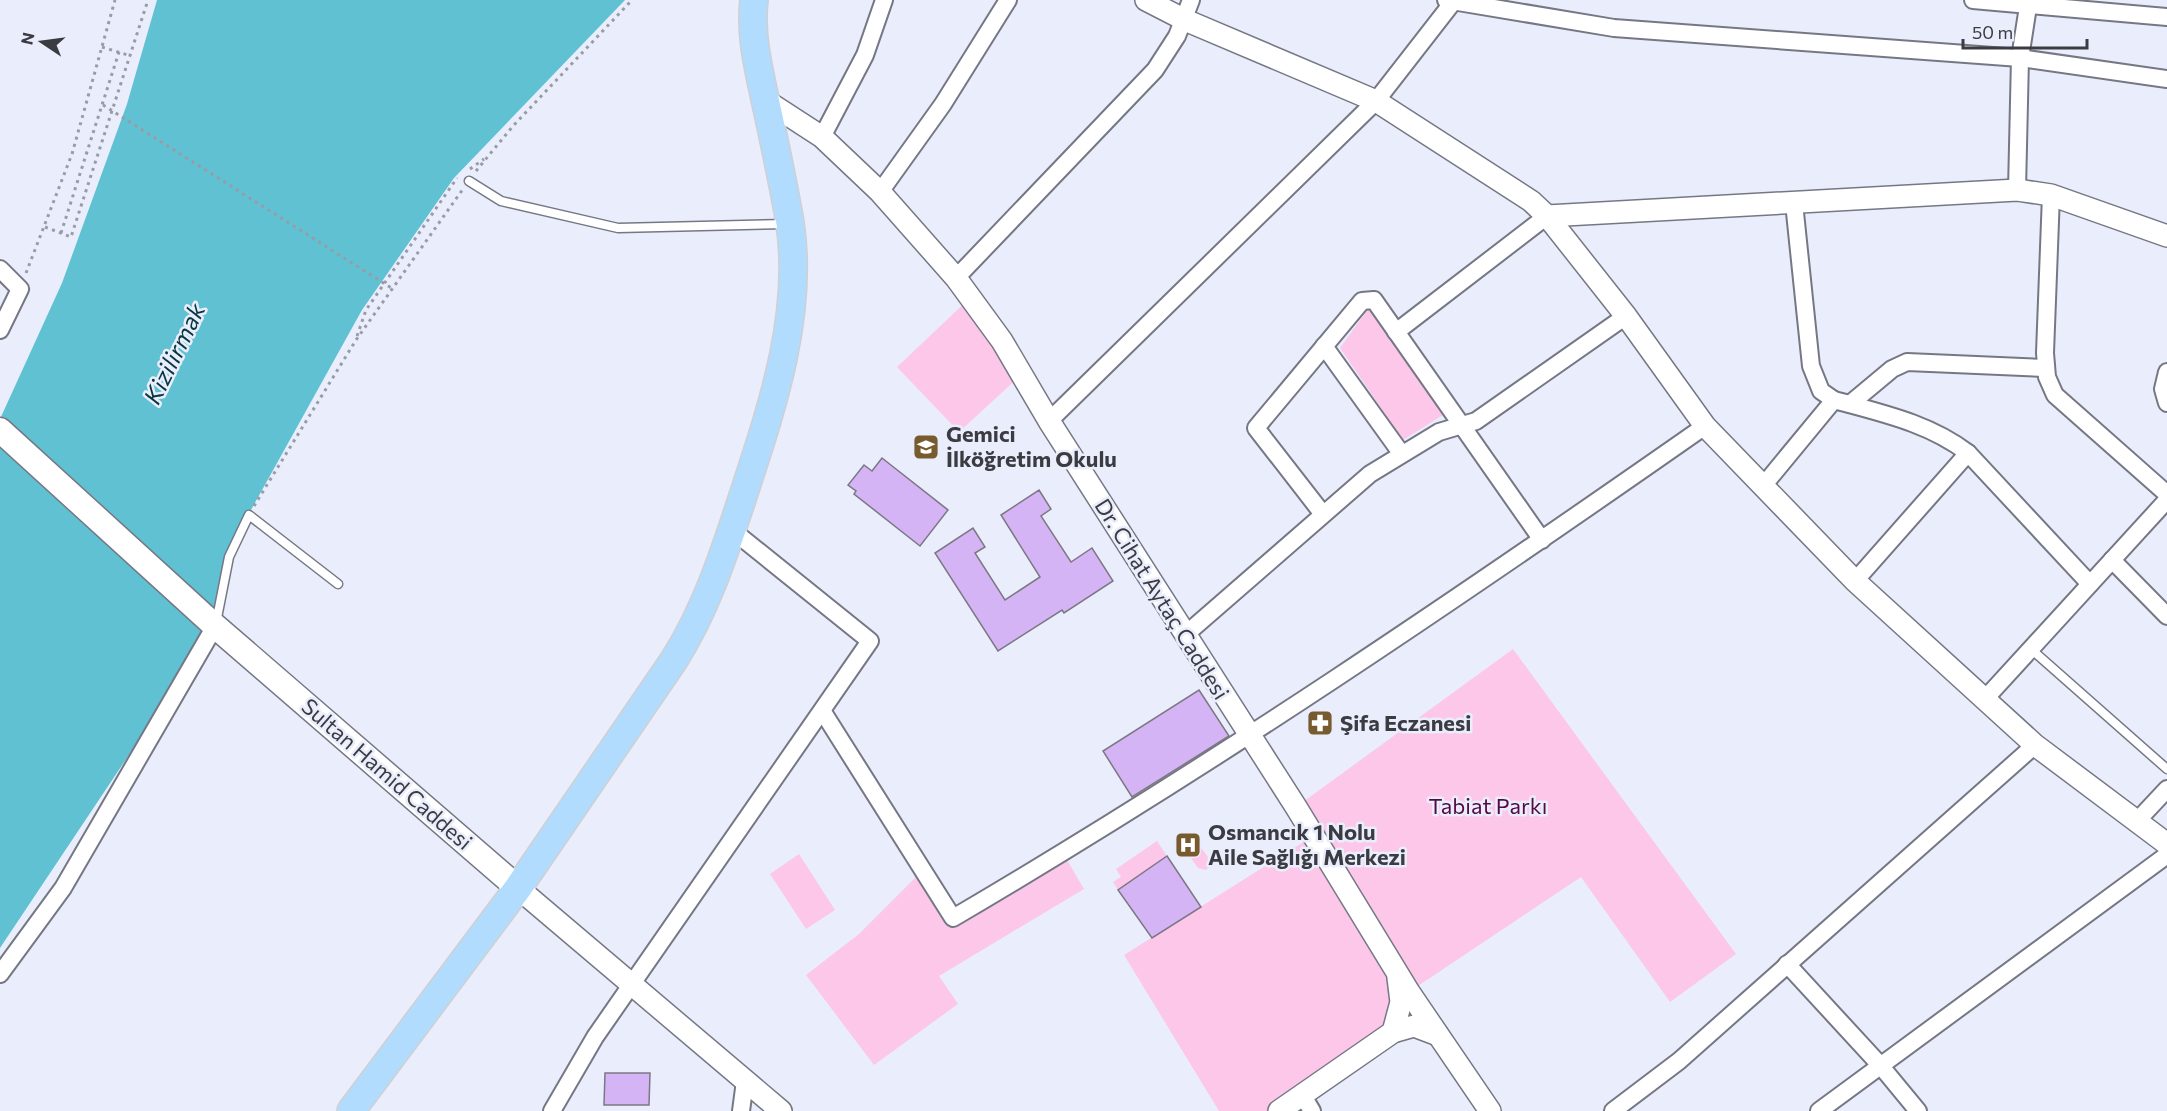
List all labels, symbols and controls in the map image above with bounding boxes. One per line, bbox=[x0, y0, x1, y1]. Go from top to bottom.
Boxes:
north arrow bbox=[12, 12, 72, 72]
scale bar bbox=[1963, 12, 2088, 50]
text: 50 m bbox=[1972, 21, 2013, 43]
text: N bbox=[16, 31, 38, 46]
water label: Kizilirmak bbox=[137, 297, 211, 409]
place label: Gemici İlköğretim Okulu bbox=[946, 420, 1117, 472]
school or university icon: Gemici İlköğretim Okulu bbox=[911, 432, 941, 462]
street label: Dr. Cihat Aytaç Caddesi bbox=[1090, 493, 1235, 704]
street label: Sultan Hamid Caddesi bbox=[297, 692, 478, 855]
pharmacy icon: Şifa Eczanesi bbox=[1305, 708, 1335, 738]
place label: Şifa Eczanesi bbox=[1340, 709, 1471, 736]
park label: Tabiat Parkı bbox=[1429, 792, 1547, 819]
place label: Osmancık 1 Nolu Aile Sağlığı Merkezi bbox=[1208, 818, 1406, 870]
hospital icon: Osmancık 1 Nolu Aile Sağlığı Merkezi bbox=[1173, 830, 1203, 860]

